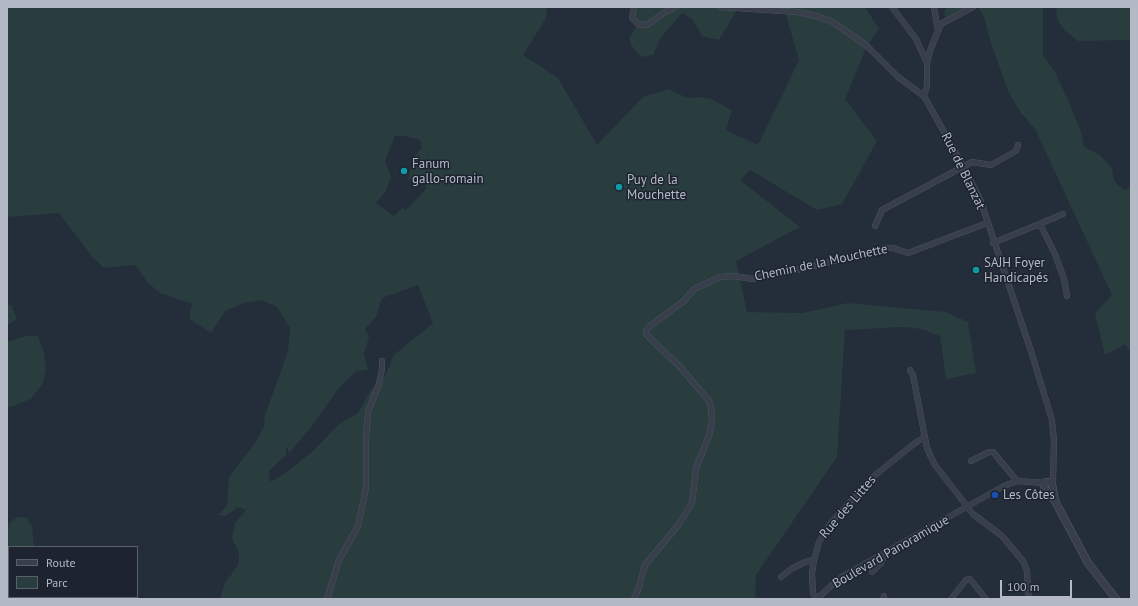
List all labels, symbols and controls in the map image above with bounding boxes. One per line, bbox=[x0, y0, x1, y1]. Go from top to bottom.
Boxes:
street label: Rue de Blanzat bbox=[938, 130, 988, 212]
place label: Fanum gallo-romain bbox=[412, 156, 484, 187]
marker: Fanum gallo-romain bbox=[399, 166, 409, 176]
place label: Puy de la Mouchette bbox=[627, 172, 686, 203]
marker: Puy de la Mouchette bbox=[614, 182, 624, 192]
street label: Chemin de la Mouchette bbox=[753, 241, 889, 285]
place label: SAJH Foyer Handicapés bbox=[984, 255, 1048, 286]
marker: SAJH Foyer Handicapés bbox=[971, 265, 981, 275]
street label: Rue des Littes bbox=[816, 472, 880, 542]
place label: Les Côtes bbox=[1003, 487, 1055, 503]
marker: Les Côtes bbox=[990, 490, 1000, 500]
street label: Boulevard Panoramique bbox=[830, 512, 952, 592]
legend bbox=[8, 546, 138, 598]
text: Route bbox=[46, 555, 76, 570]
scale bar bbox=[1002, 572, 1074, 598]
text: Parc bbox=[46, 575, 68, 590]
text: 100 m bbox=[1007, 579, 1040, 594]

